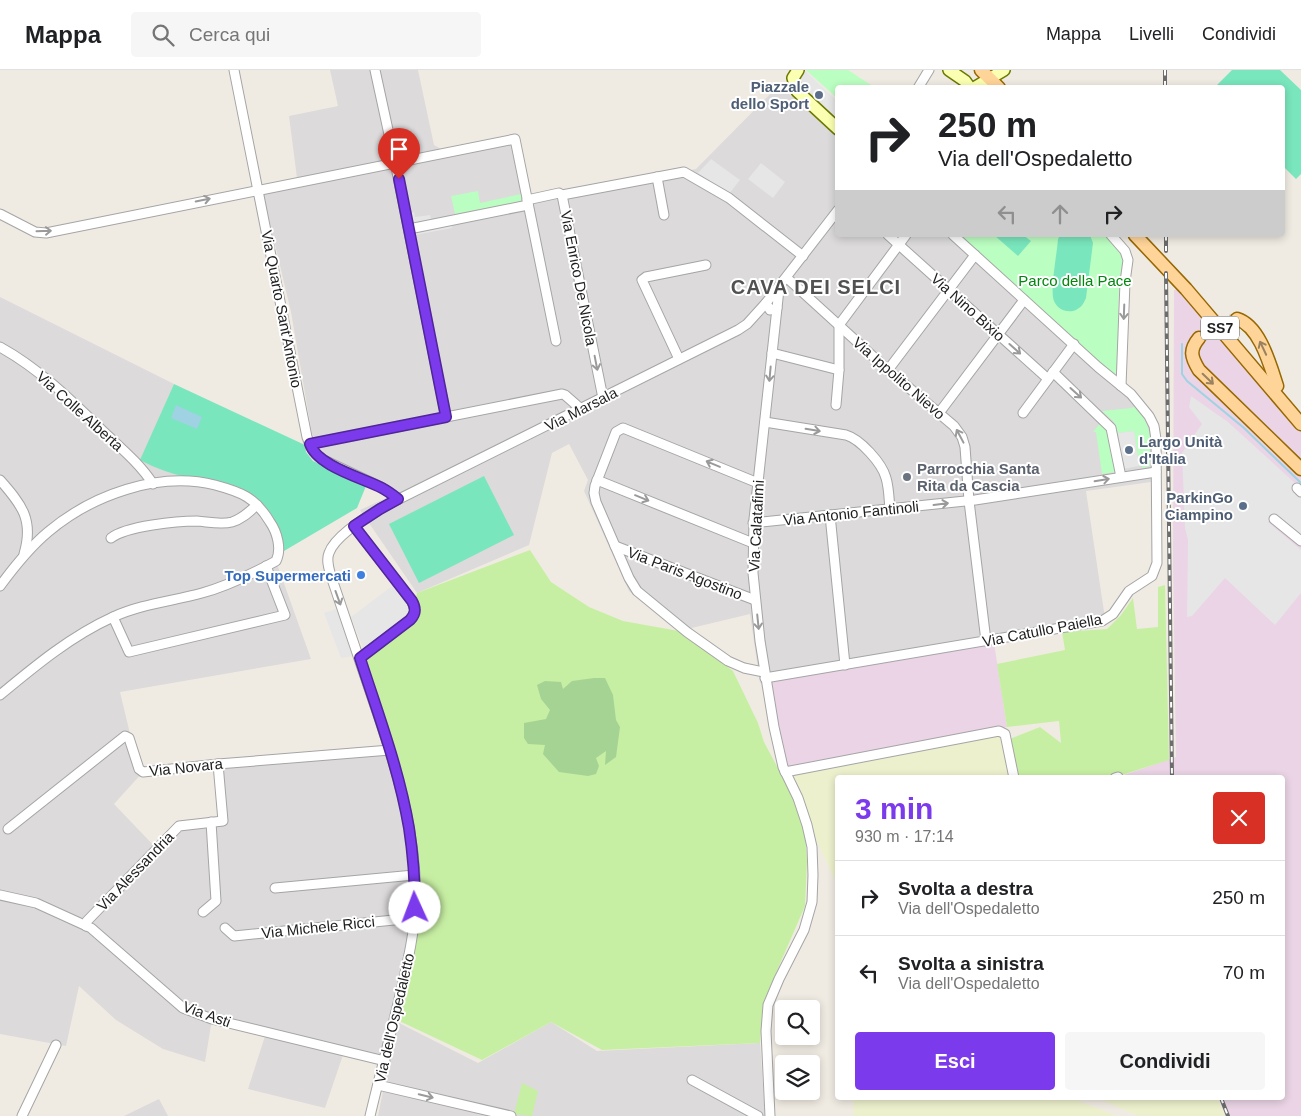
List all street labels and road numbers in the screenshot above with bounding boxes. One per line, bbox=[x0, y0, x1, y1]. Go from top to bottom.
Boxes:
street label: Via Enrico De Nicola bbox=[558, 209, 601, 348]
street label: Via Quarto Sant'Antonio bbox=[258, 229, 306, 389]
street label: Via Nino Bixio bbox=[928, 270, 1008, 344]
road number: SS7 bbox=[1201, 317, 1239, 340]
street label: Via Ippolito Nievo bbox=[849, 333, 949, 423]
street label: Via Colle Alberta bbox=[33, 368, 127, 455]
street label: Via Marsala bbox=[542, 383, 621, 434]
street label: Via Calatafimi bbox=[745, 479, 767, 573]
street label: Via Antonio Fantinoli bbox=[782, 497, 920, 529]
street label: Via Paris Agostino bbox=[625, 543, 745, 603]
street label: Via Catullo Paiella bbox=[981, 610, 1104, 650]
street label: Via Novara bbox=[148, 755, 224, 779]
street label: Via Alessandria bbox=[93, 828, 177, 914]
street label: Via Michele Ricci bbox=[260, 913, 376, 941]
street label: Via dell'Ospedaletto bbox=[371, 951, 417, 1085]
street label: Via Asti bbox=[181, 998, 233, 1030]

